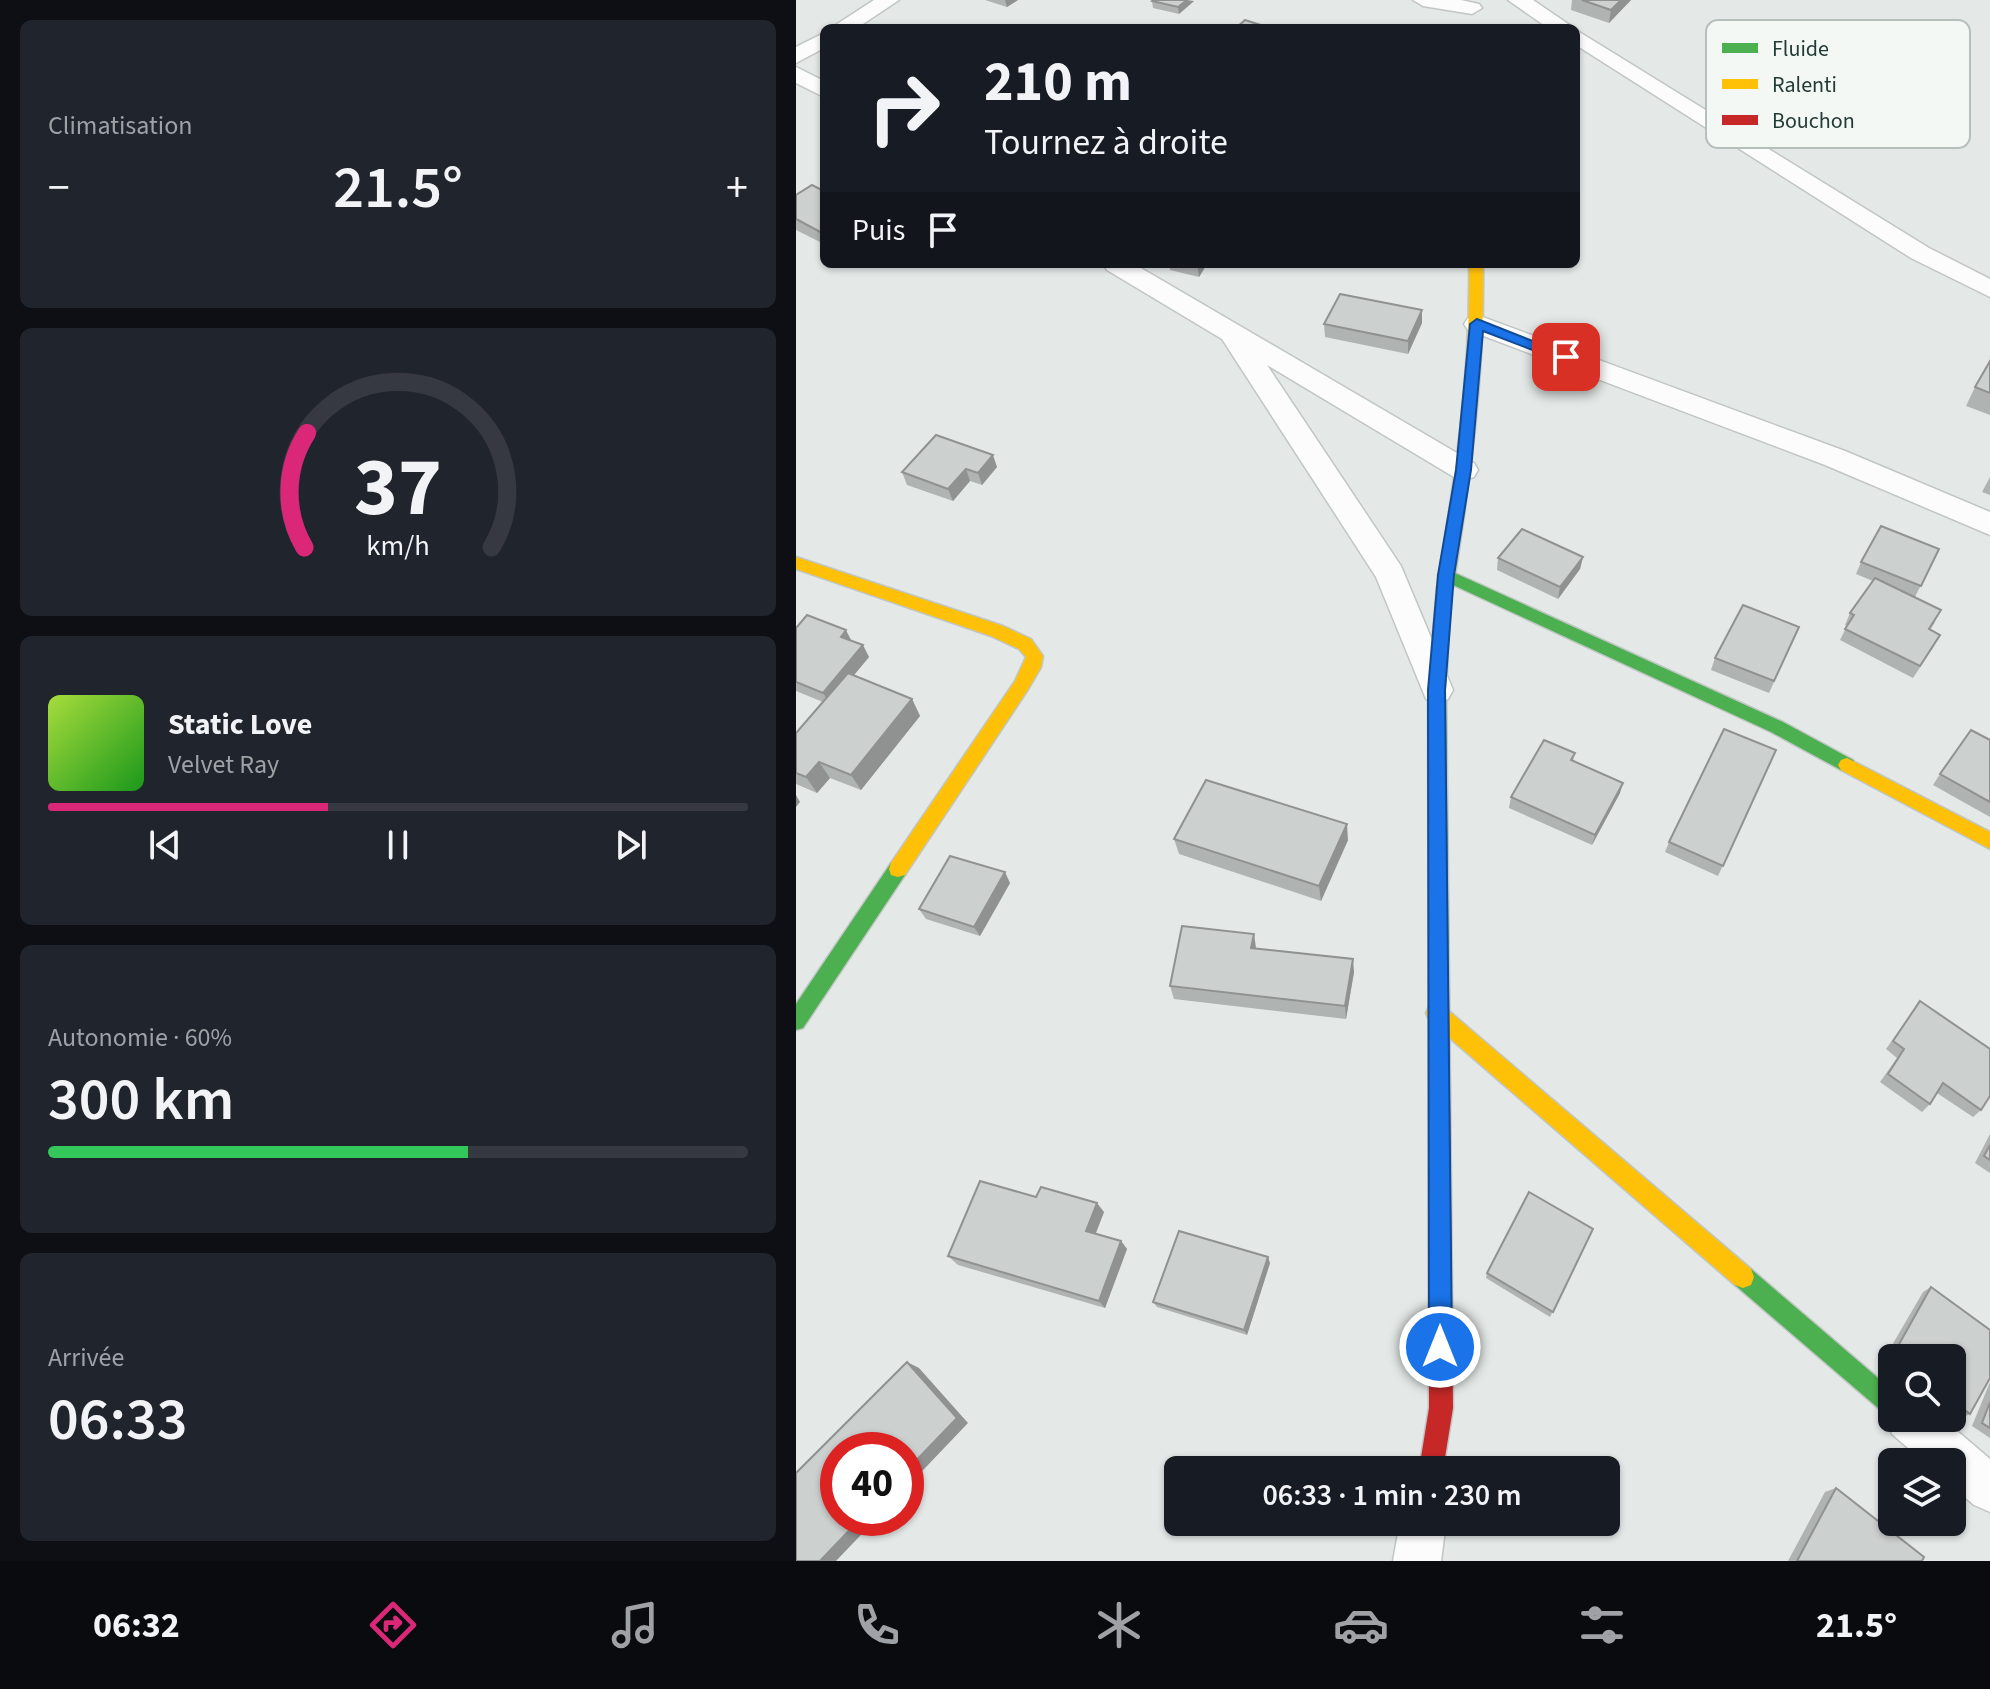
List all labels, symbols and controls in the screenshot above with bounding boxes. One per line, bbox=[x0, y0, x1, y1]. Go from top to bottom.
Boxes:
legend bbox=[1706, 20, 1970, 148]
text: Fluide bbox=[1772, 33, 1829, 65]
text: 210 m bbox=[984, 43, 1132, 122]
icon: right bbox=[852, 56, 956, 160]
text: Ralenti bbox=[1772, 69, 1837, 101]
text: Bouchon bbox=[1772, 105, 1855, 137]
text: Climatisation bbox=[48, 107, 193, 144]
text: Tournez à droite bbox=[984, 117, 1228, 168]
text: 21.5° bbox=[333, 146, 463, 231]
text: − bbox=[48, 157, 70, 220]
text: + bbox=[726, 157, 748, 220]
icon: arrive bbox=[921, 208, 965, 252]
text: Puis bbox=[852, 209, 905, 252]
pin bbox=[1532, 323, 1600, 391]
icon: arrive bbox=[1544, 335, 1588, 379]
text: 37 bbox=[354, 429, 442, 547]
text: km/h bbox=[366, 526, 430, 566]
text: Static Love bbox=[168, 703, 312, 746]
text: Velvet Ray bbox=[168, 746, 279, 783]
icon: previous bbox=[143, 823, 187, 867]
icon: pause bbox=[376, 823, 420, 867]
icon: next bbox=[609, 823, 653, 867]
text: Autonomie · 60% bbox=[48, 1019, 232, 1056]
text: 300 km bbox=[48, 1058, 234, 1143]
position arrow bbox=[1398, 1305, 1482, 1389]
text: Arrivée bbox=[48, 1339, 124, 1376]
map controls bbox=[1878, 1344, 1966, 1536]
button: search bbox=[1878, 1344, 1966, 1432]
text: 06:33 bbox=[48, 1378, 188, 1463]
speed limit sign: 40 bbox=[820, 1432, 924, 1536]
button: layers bbox=[1878, 1448, 1966, 1536]
text: 06:33 · 1 min · 230 m bbox=[1262, 1474, 1522, 1517]
icon: directions bbox=[365, 1597, 421, 1653]
icon: music bbox=[607, 1597, 663, 1653]
icon: phone bbox=[849, 1597, 905, 1653]
icon: climate bbox=[1091, 1597, 1147, 1653]
icon: car bbox=[1333, 1597, 1389, 1653]
icon: filters bbox=[1574, 1597, 1630, 1653]
text: 06:32 bbox=[93, 1600, 180, 1651]
text: 21.5° bbox=[1816, 1600, 1897, 1651]

